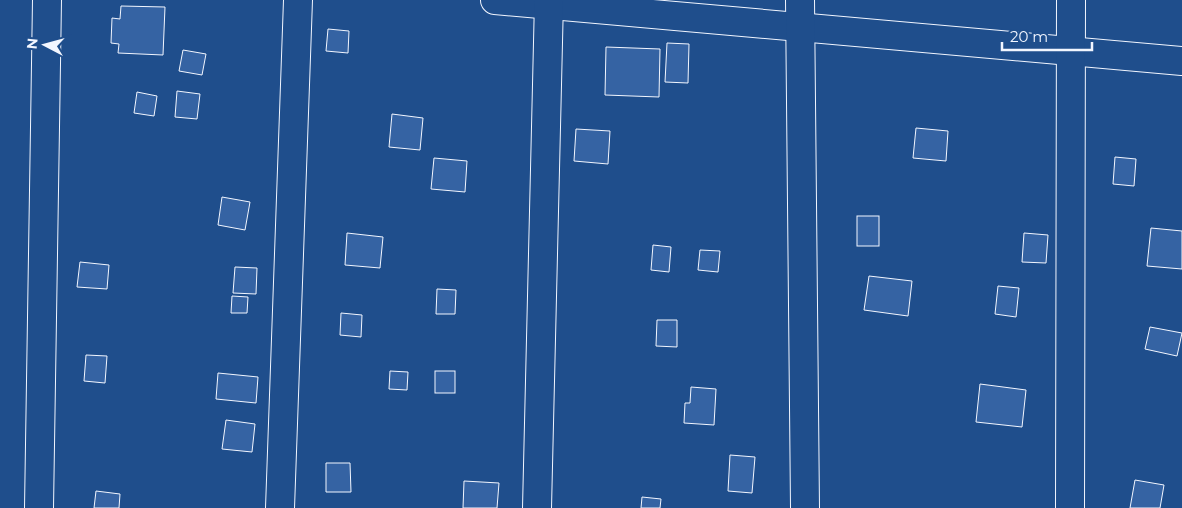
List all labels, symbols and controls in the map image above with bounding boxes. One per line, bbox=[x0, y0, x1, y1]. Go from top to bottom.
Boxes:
north arrow bbox=[20, 20, 70, 70]
scale bar bbox=[1002, 20, 1092, 52]
text: 20 m bbox=[1010, 27, 1048, 46]
text: N bbox=[23, 37, 42, 50]

